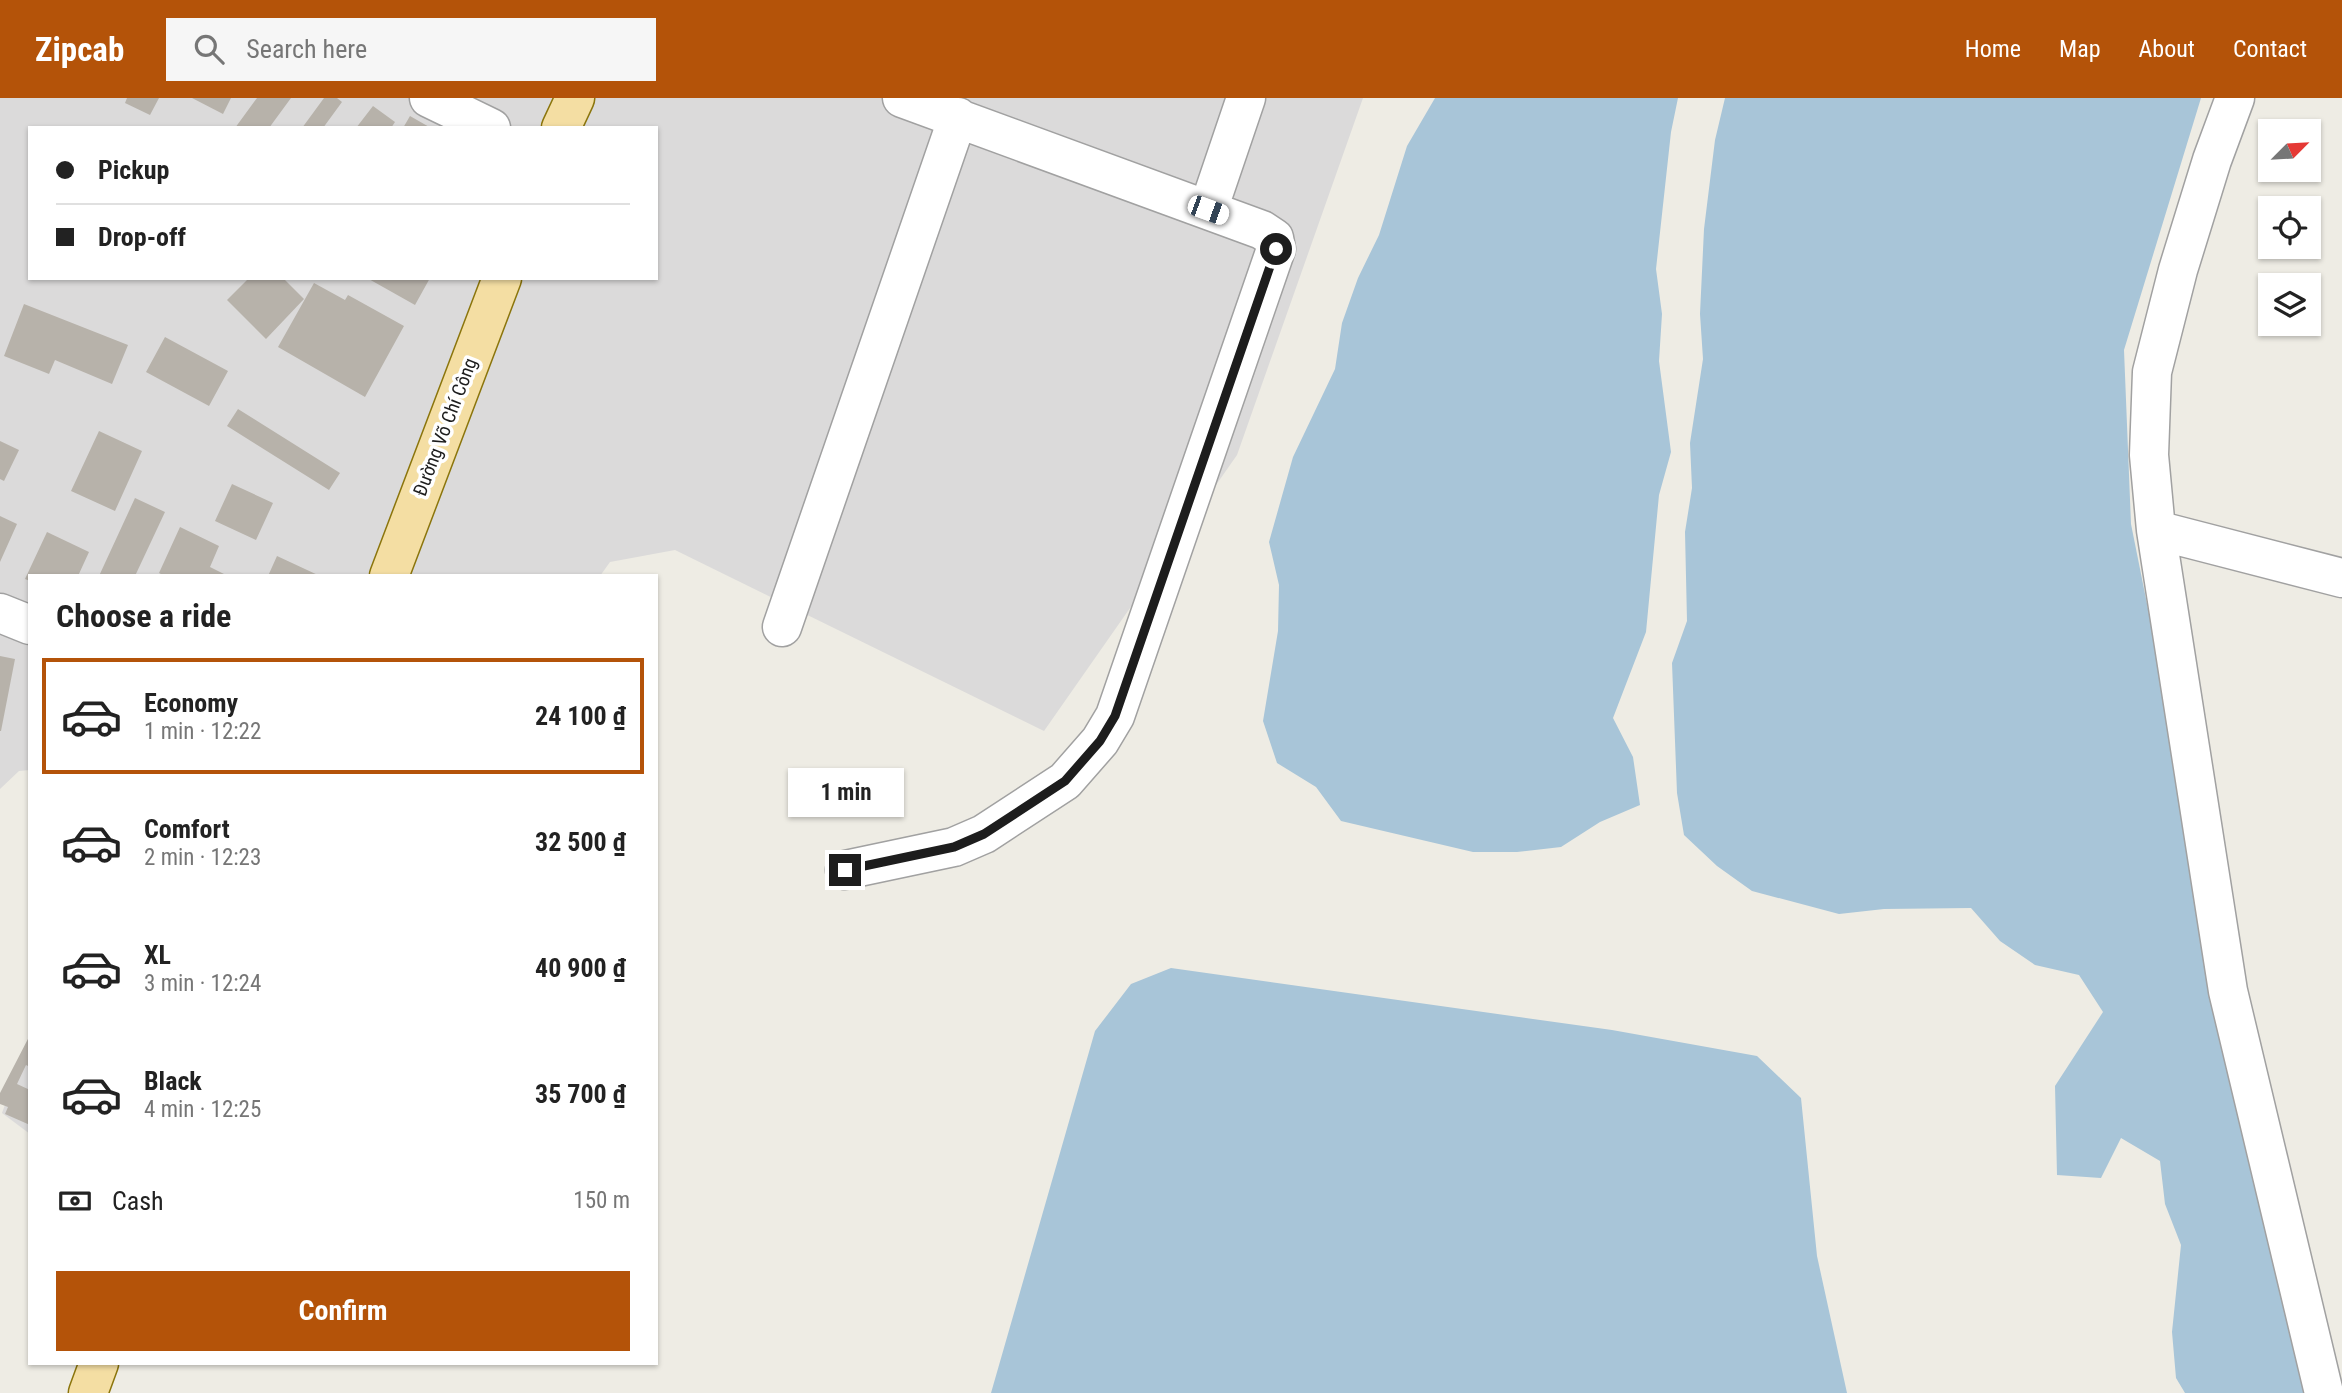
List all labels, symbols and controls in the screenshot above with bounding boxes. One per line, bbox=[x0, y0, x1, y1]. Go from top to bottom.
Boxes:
search box bbox=[166, 18, 656, 81]
text: Zipcab bbox=[35, 30, 124, 69]
icon: search bbox=[190, 30, 228, 68]
text: Search here bbox=[246, 34, 367, 64]
text: Home bbox=[1965, 35, 2021, 63]
text: Map bbox=[2059, 35, 2101, 63]
text: About bbox=[2139, 35, 2195, 63]
text: Contact bbox=[2233, 35, 2307, 63]
north arrow bbox=[2258, 119, 2320, 182]
map controls bbox=[2258, 119, 2321, 336]
text: Pickup bbox=[98, 155, 169, 185]
car bbox=[1185, 193, 1232, 227]
button: locate bbox=[2258, 196, 2321, 259]
text: Drop-off bbox=[98, 222, 186, 252]
route start bbox=[1260, 233, 1292, 265]
button: layers bbox=[2258, 273, 2321, 336]
street label: Đường Võ Chí Công bbox=[408, 355, 482, 499]
text: Choose a ride bbox=[56, 597, 231, 635]
icon: car bbox=[60, 685, 123, 748]
text: Economy bbox=[144, 688, 238, 718]
text: 24 100 ₫ bbox=[535, 701, 626, 731]
text: 1 min · 12:22 bbox=[144, 718, 261, 745]
callout: 1 min bbox=[787, 768, 903, 818]
text: 1 min bbox=[820, 779, 872, 806]
icon: car bbox=[60, 811, 123, 874]
text: Comfort bbox=[144, 814, 230, 844]
text: 32 500 ₫ bbox=[535, 827, 626, 857]
text: 2 min · 12:23 bbox=[144, 844, 261, 871]
route end bbox=[829, 854, 861, 886]
icon: car bbox=[60, 937, 123, 1000]
text: XL bbox=[144, 940, 171, 970]
text: 40 900 ₫ bbox=[535, 953, 626, 983]
text: 3 min · 12:24 bbox=[144, 970, 261, 997]
icon: car bbox=[60, 1063, 123, 1126]
text: Black bbox=[144, 1066, 202, 1096]
text: 35 700 ₫ bbox=[535, 1079, 626, 1109]
text: 4 min · 12:25 bbox=[144, 1096, 261, 1123]
icon: cash bbox=[56, 1182, 94, 1220]
text: Cash bbox=[112, 1186, 164, 1216]
text: 150 m bbox=[573, 1187, 630, 1214]
button: Confirm bbox=[56, 1271, 630, 1351]

